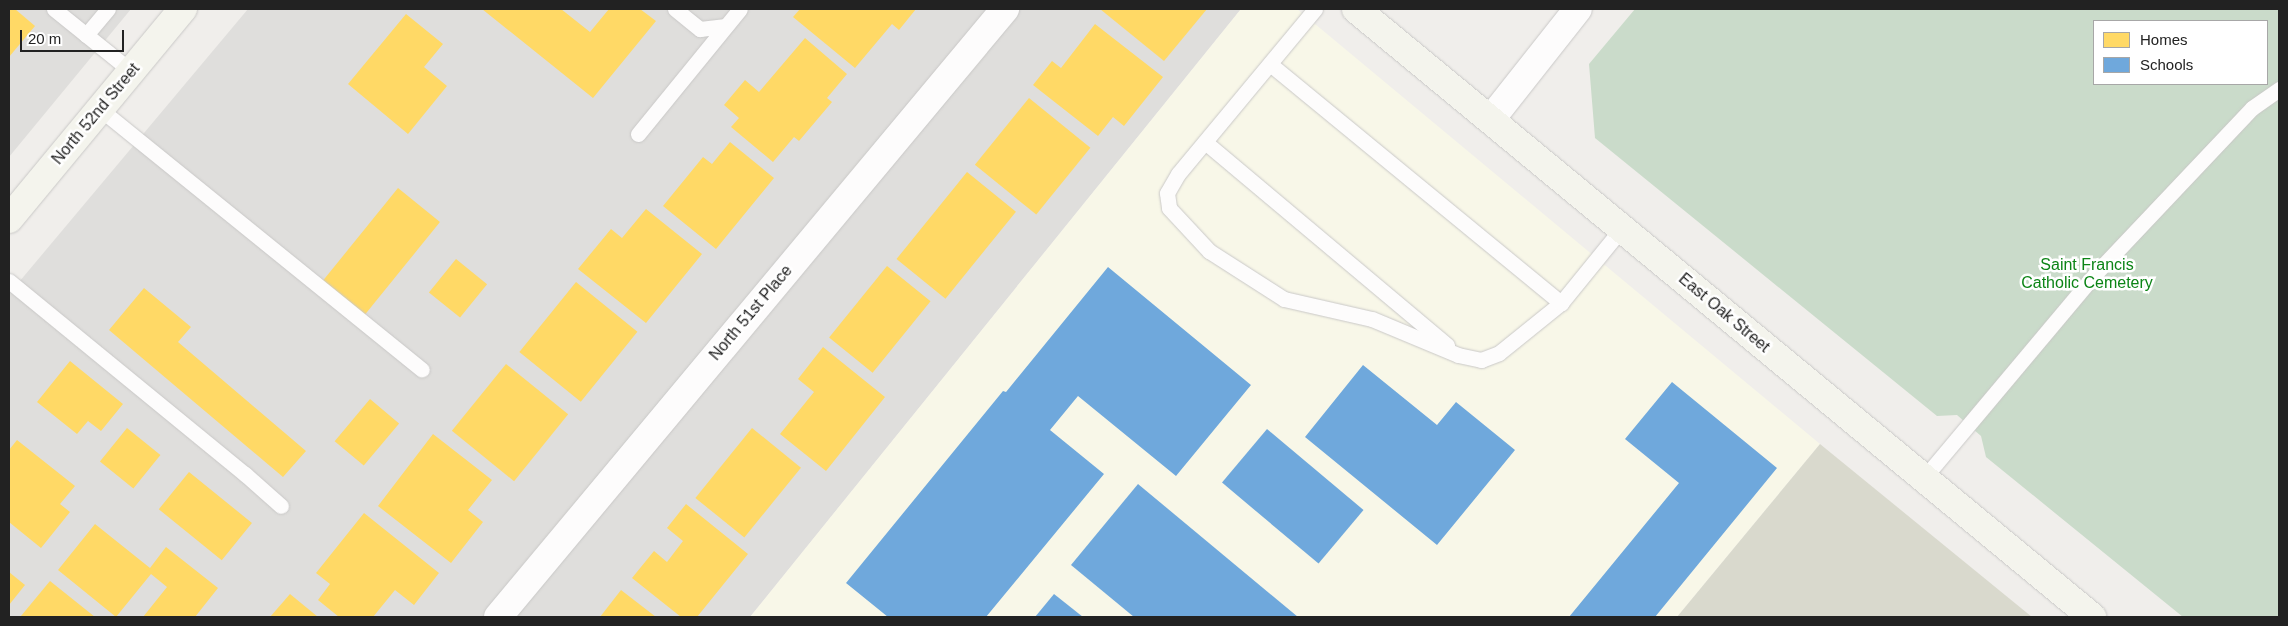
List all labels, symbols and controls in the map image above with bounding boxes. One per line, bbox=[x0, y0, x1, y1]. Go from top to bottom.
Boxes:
scale bar bbox=[22, 20, 126, 52]
legend bbox=[2093, 20, 2268, 85]
text: 20 m bbox=[28, 30, 61, 47]
text: Homes bbox=[2140, 31, 2188, 48]
text: Schools bbox=[2140, 56, 2193, 73]
street label: North 52nd Street bbox=[48, 59, 144, 169]
park label: Saint Francis Catholic Cemetery bbox=[2021, 255, 2153, 293]
street label: North 51st Place bbox=[706, 262, 796, 364]
street label: East Oak Street bbox=[1675, 269, 1773, 357]

